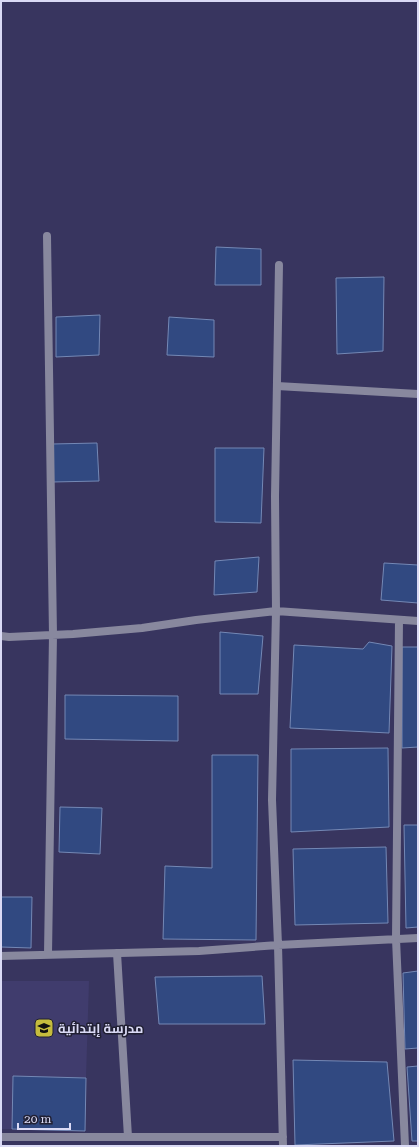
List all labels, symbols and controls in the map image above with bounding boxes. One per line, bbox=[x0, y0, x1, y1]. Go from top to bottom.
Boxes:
school or university icon: مدرسة إبتدائية bbox=[33, 1017, 55, 1039]
place label: مدرسة إبتدائية bbox=[58, 1021, 143, 1037]
scale bar bbox=[18, 1105, 70, 1131]
text: 20 m bbox=[24, 1112, 51, 1126]

